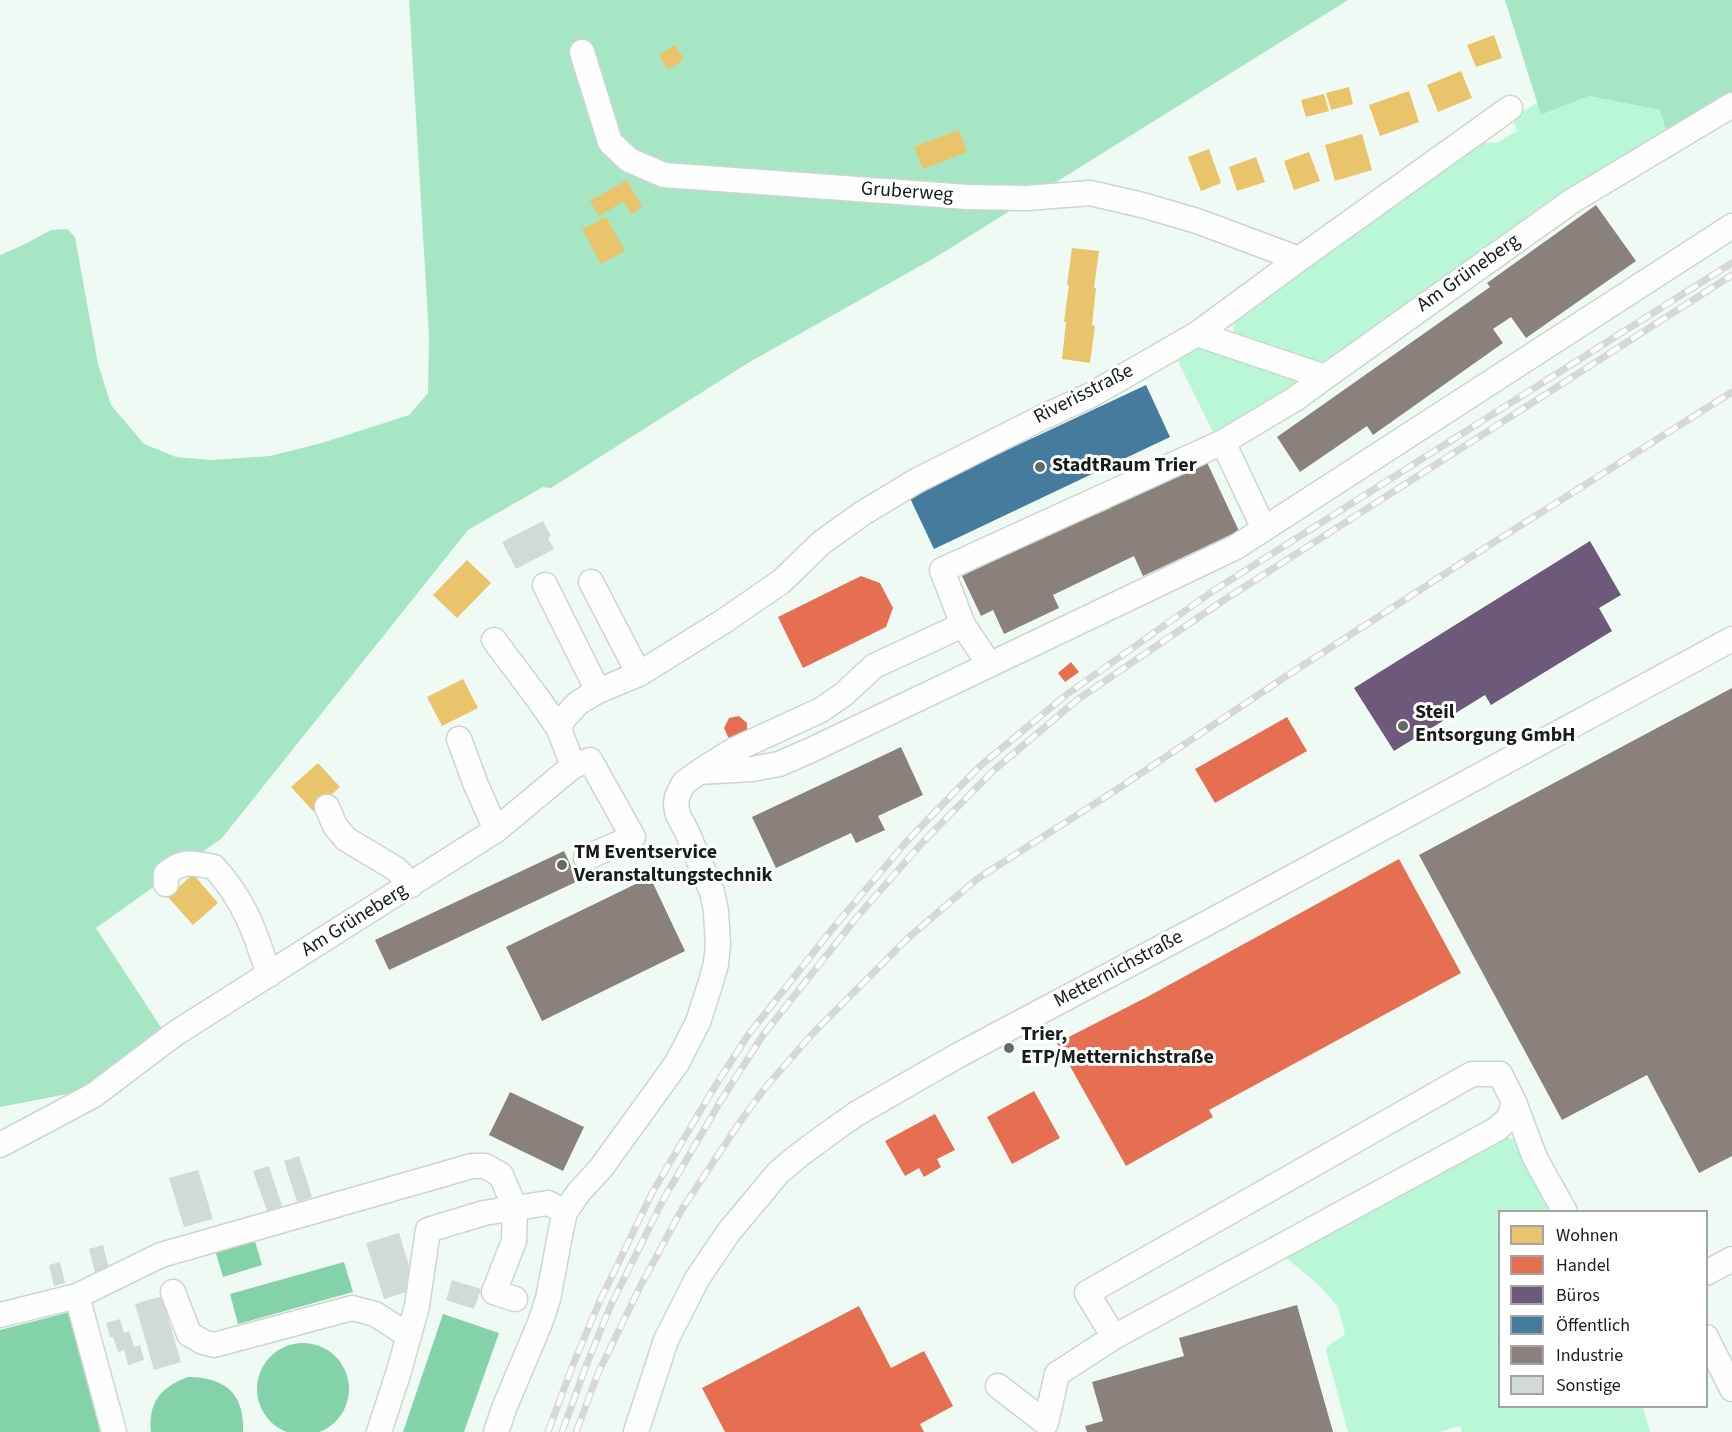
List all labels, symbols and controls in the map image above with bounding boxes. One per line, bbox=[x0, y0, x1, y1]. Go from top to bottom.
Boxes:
street label: Gruberweg bbox=[860, 178, 954, 208]
street label: Am Grüneberg bbox=[1413, 230, 1525, 318]
street label: Riverisstraße bbox=[1030, 360, 1138, 430]
place label: StadtRaum Trier bbox=[1052, 455, 1197, 479]
marker: StadtRaum Trier bbox=[1033, 460, 1047, 474]
place label: Steil Entsorgung GmbH bbox=[1415, 702, 1576, 749]
marker: Steil Entsorgung GmbH bbox=[1396, 719, 1410, 733]
place label: TM Eventservice Veranstaltungstechnik bbox=[574, 842, 772, 889]
marker: TM Eventservice Veranstaltungstechnik bbox=[555, 858, 569, 872]
street label: Am Grüneberg bbox=[298, 879, 412, 963]
street label: Metternichstraße bbox=[1050, 926, 1188, 1014]
place label: Trier, ETP/Metternichstraße bbox=[1021, 1024, 1214, 1071]
marker: Trier, ETP/Metternichstraße bbox=[1002, 1041, 1016, 1055]
legend bbox=[1498, 1210, 1708, 1408]
text: Wohnen bbox=[1556, 1223, 1618, 1248]
text: Handel bbox=[1556, 1253, 1610, 1278]
text: Büros bbox=[1556, 1283, 1600, 1308]
text: Öffentlich bbox=[1556, 1313, 1630, 1338]
text: Industrie bbox=[1556, 1343, 1623, 1368]
text: Sonstige bbox=[1556, 1373, 1621, 1398]

